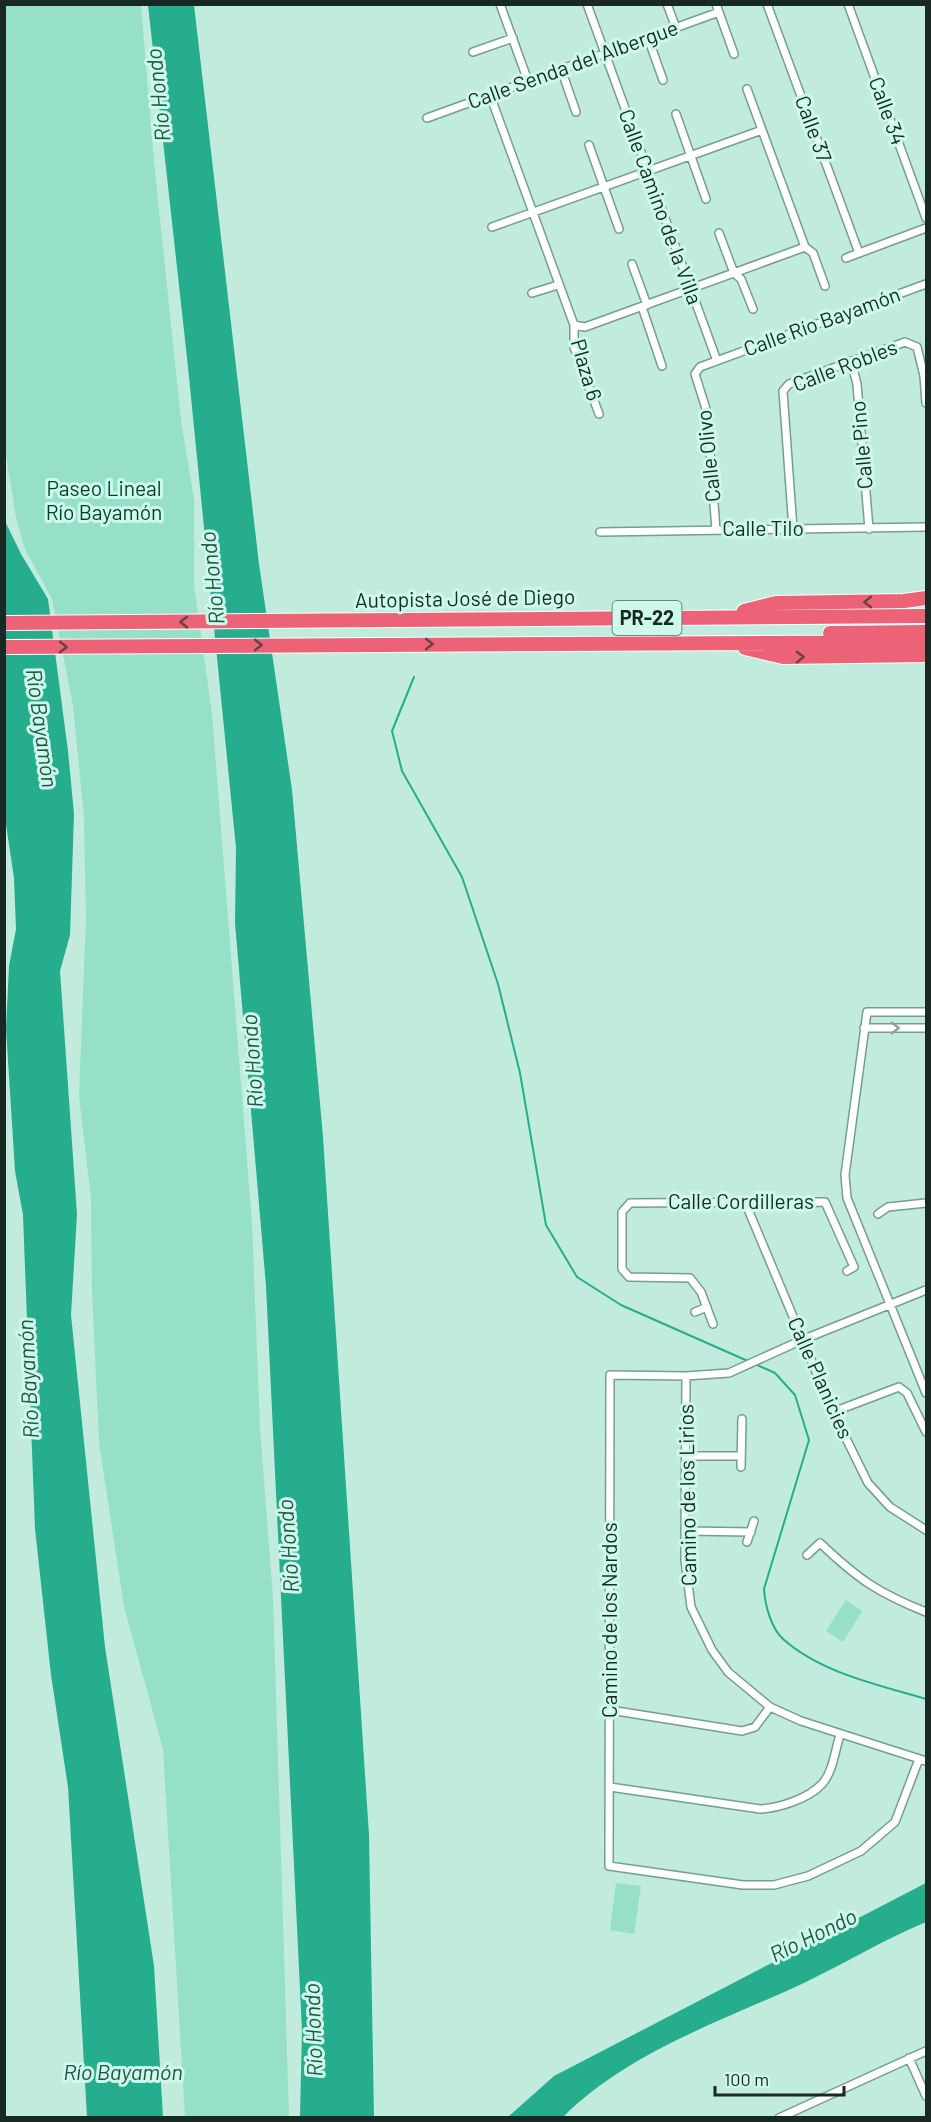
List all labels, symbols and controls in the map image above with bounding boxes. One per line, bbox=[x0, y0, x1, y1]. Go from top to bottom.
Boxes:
street label: Calle Senda del Albergue bbox=[464, 14, 681, 113]
water label: Río Hondo bbox=[139, 47, 175, 143]
street label: Calle 34 bbox=[865, 73, 912, 148]
street label: Calle 37 bbox=[791, 92, 838, 165]
street label: Calle Camino de la Villa bbox=[614, 105, 708, 308]
street label: Calle Río Bayamón bbox=[740, 281, 903, 361]
street label: Calle Robles bbox=[789, 333, 900, 396]
street label: Plaza 6 bbox=[567, 336, 608, 403]
street label: Calle Pino bbox=[844, 400, 877, 490]
street label: Calle Olivo bbox=[690, 409, 725, 504]
park label: Paseo Lineal Río Bayamón bbox=[46, 475, 162, 524]
street label: Calle Tilo bbox=[722, 515, 804, 540]
water label: Río Hondo bbox=[193, 530, 229, 626]
street label: Autopista José de Diego bbox=[355, 583, 575, 612]
one-way arrow bbox=[864, 596, 873, 608]
road number: PR-22 bbox=[612, 601, 682, 635]
one-way arrow bbox=[179, 616, 188, 628]
one-way arrow bbox=[425, 638, 434, 650]
one-way arrow bbox=[253, 639, 262, 651]
one-way arrow bbox=[58, 640, 67, 653]
one-way arrow bbox=[795, 650, 804, 663]
water label: Río Bayamón bbox=[22, 667, 64, 789]
water label: Río Hondo bbox=[235, 1013, 267, 1109]
one-way arrow bbox=[891, 1022, 900, 1034]
street label: Calle Cordilleras bbox=[668, 1188, 814, 1213]
street label: Calle Planicies bbox=[783, 1313, 859, 1442]
water label: Río Bayamón bbox=[11, 1319, 43, 1439]
street label: Camino de los Lirios bbox=[672, 1404, 701, 1586]
water label: Río Hondo bbox=[271, 1498, 303, 1594]
street label: Camino de los Nardos bbox=[596, 1522, 621, 1718]
water label: Río Hondo bbox=[765, 1902, 860, 1966]
water label: Río Hondo bbox=[297, 1983, 327, 2077]
water label: Río Bayamón bbox=[63, 2058, 183, 2084]
scale bar bbox=[715, 2059, 844, 2097]
text: 100 m bbox=[724, 2068, 769, 2090]

